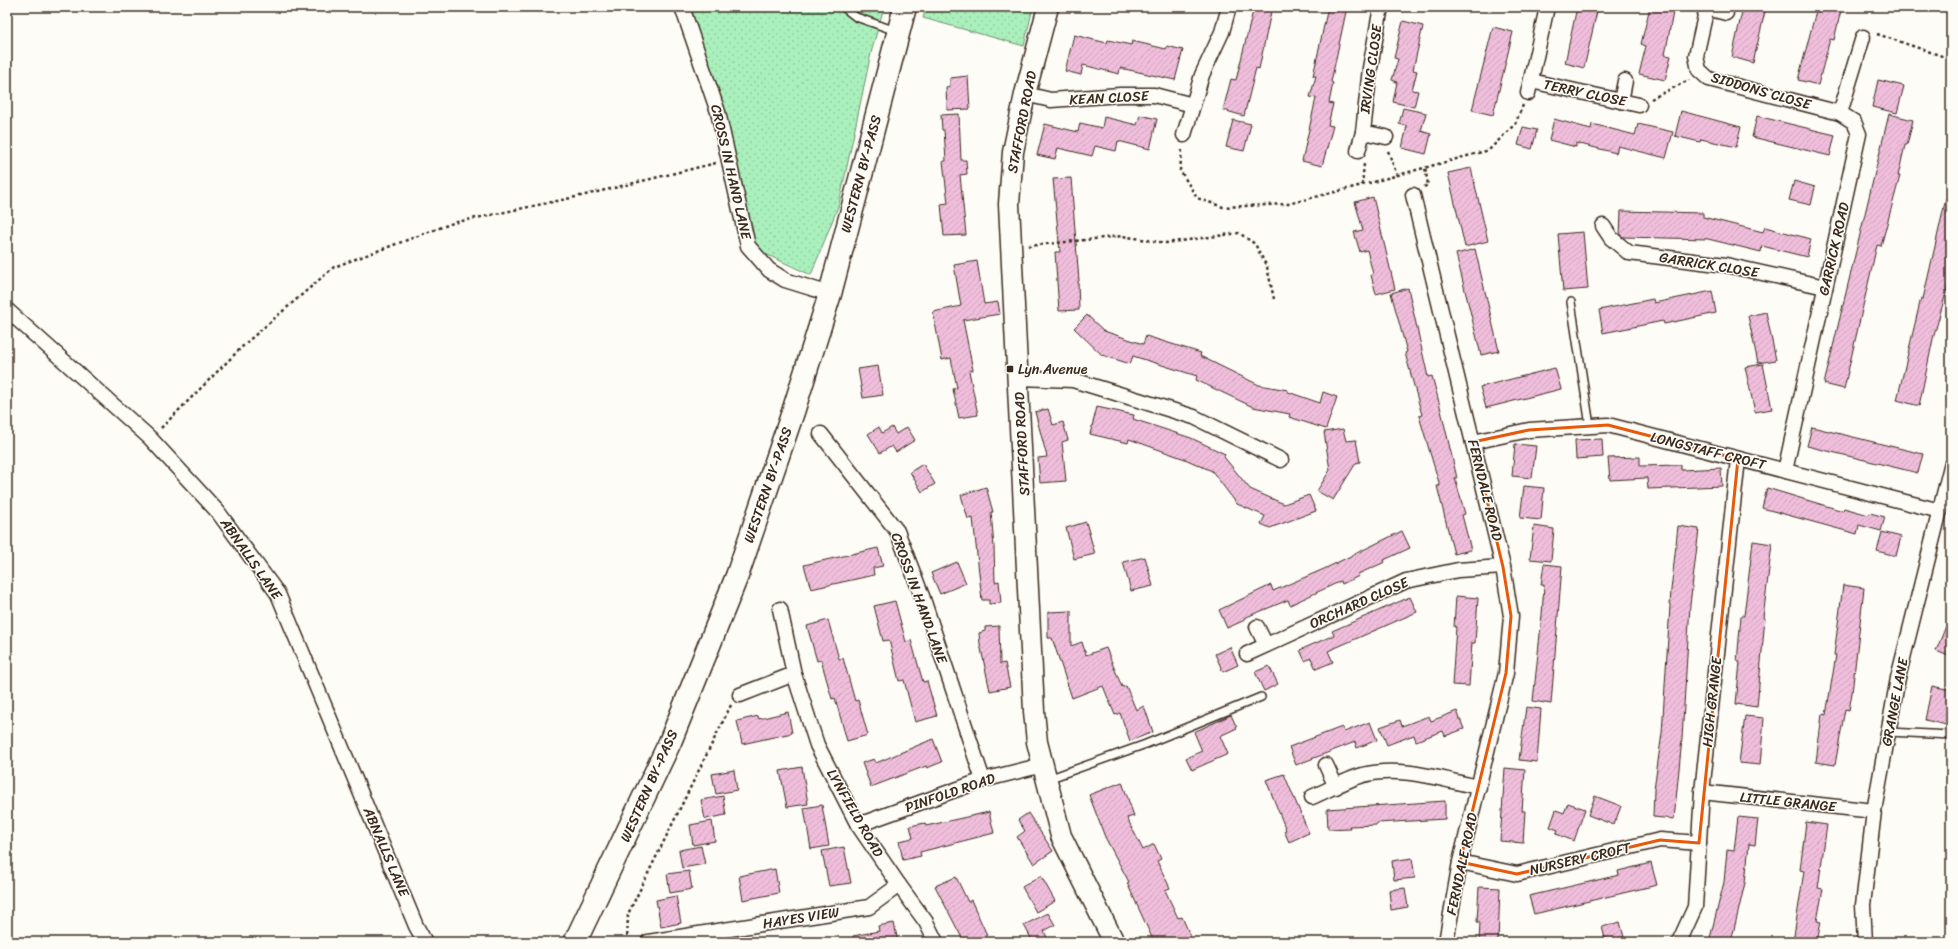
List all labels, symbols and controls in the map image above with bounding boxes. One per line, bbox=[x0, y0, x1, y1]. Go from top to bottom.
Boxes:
street label: IRVING CLOSE bbox=[1352, 22, 1390, 116]
street label: SIDDONS CLOSE bbox=[1708, 65, 1815, 118]
street label: STAFFORD ROAD bbox=[1000, 68, 1044, 175]
street label: TERRY CLOSE bbox=[1541, 72, 1630, 114]
street label: KEAN CLOSE bbox=[1069, 83, 1150, 113]
street label: CROSS IN HAND LANE bbox=[703, 102, 759, 243]
street label: WESTERN BY-PASS bbox=[833, 112, 889, 236]
street label: GARRICK ROAD bbox=[1811, 199, 1857, 298]
street label: GARRICK CLOSE bbox=[1657, 245, 1762, 285]
place label: Lyn Avenue bbox=[1018, 357, 1088, 382]
marker: Lyn Avenue bbox=[1005, 364, 1015, 374]
street label: STAFFORD ROAD bbox=[1007, 391, 1037, 496]
street label: WESTERN BY-PASS bbox=[736, 424, 800, 546]
street label: LONGSTAFF CROFT bbox=[1648, 425, 1770, 478]
street label: FERNDALE ROAD bbox=[1460, 437, 1510, 544]
street label: ABNALLS LANE bbox=[213, 512, 289, 606]
street label: CROSS IN HAND LANE bbox=[884, 529, 955, 668]
street label: ORCHARD CLOSE bbox=[1305, 569, 1414, 636]
street label: GRANGE LANE bbox=[1874, 654, 1916, 748]
street label: HIGH GRANGE bbox=[1695, 655, 1729, 748]
street label: WESTERN BY-PASS bbox=[613, 725, 685, 846]
street label: LYNFIELD ROAD bbox=[820, 764, 891, 862]
street label: PINFOLD ROAD bbox=[901, 766, 999, 820]
street label: LITTLE GRANGE bbox=[1739, 785, 1839, 820]
street label: ABNALLS LANE bbox=[355, 802, 417, 902]
street label: FERNDALE ROAD bbox=[1439, 810, 1485, 917]
street label: NURSERY CROFT bbox=[1527, 835, 1634, 883]
street label: HAYES VIEW bbox=[761, 900, 841, 936]

